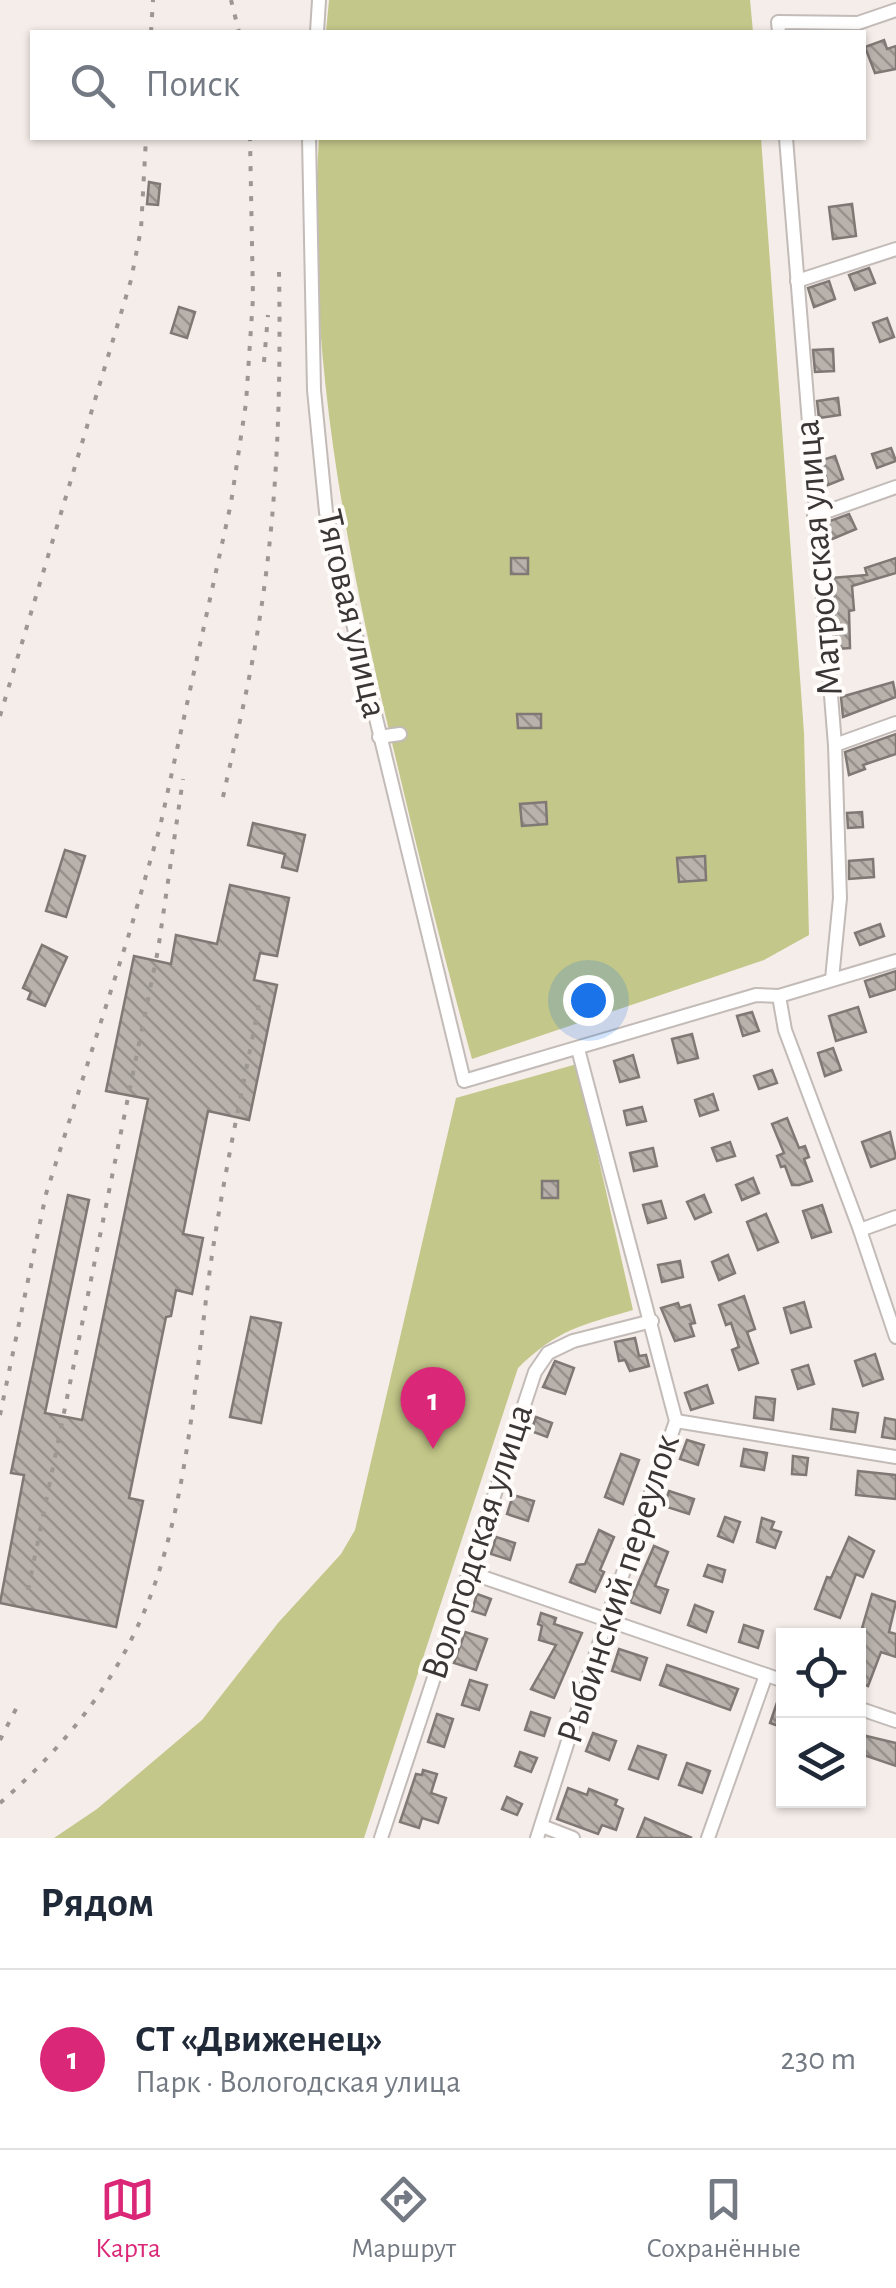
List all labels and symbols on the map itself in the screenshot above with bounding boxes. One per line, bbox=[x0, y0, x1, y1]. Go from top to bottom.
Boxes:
street label: Матросская улица bbox=[788, 418, 850, 698]
street label: Тяговая улица bbox=[309, 506, 393, 722]
your location bbox=[563, 975, 614, 1026]
pin: 1 bbox=[400, 1366, 466, 1449]
street label: Вологодская улица bbox=[416, 1399, 540, 1685]
street label: Рыбинский переулок bbox=[551, 1430, 687, 1748]

